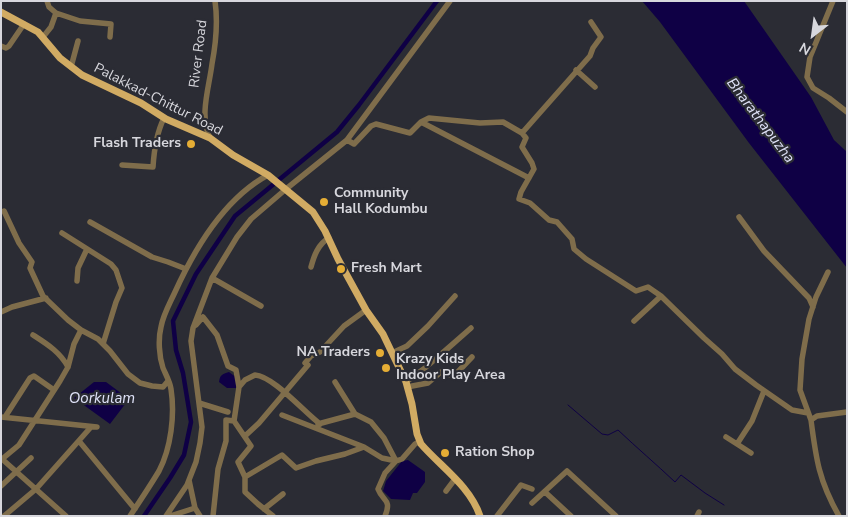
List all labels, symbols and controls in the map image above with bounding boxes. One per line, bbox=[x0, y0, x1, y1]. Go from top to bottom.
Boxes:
north arrow bbox=[788, 10, 838, 60]
street label: River Road bbox=[186, 19, 212, 89]
text: N bbox=[796, 38, 815, 59]
street label: Palakkad-Chittur Road bbox=[91, 60, 225, 140]
water label: Bharathapuzha bbox=[722, 75, 798, 167]
place label: Flash Traders bbox=[93, 136, 181, 152]
marker: Flash Traders bbox=[185, 138, 197, 150]
place label: Community Hall Kodumbu bbox=[334, 186, 428, 218]
marker: Community Hall Kodumbu bbox=[318, 196, 330, 208]
place label: Fresh Mart bbox=[351, 261, 422, 277]
marker: Fresh Mart bbox=[335, 263, 347, 275]
place label: NA Traders bbox=[296, 345, 370, 361]
marker: NA Traders bbox=[374, 347, 386, 359]
place label: Krazy Kids Indoor Play Area bbox=[396, 352, 505, 384]
marker: Krazy Kids Indoor Play Area bbox=[380, 362, 392, 374]
water label: Oorkulam bbox=[69, 390, 135, 408]
place label: Ration Shop bbox=[455, 445, 535, 461]
marker: Ration Shop bbox=[439, 447, 451, 459]

